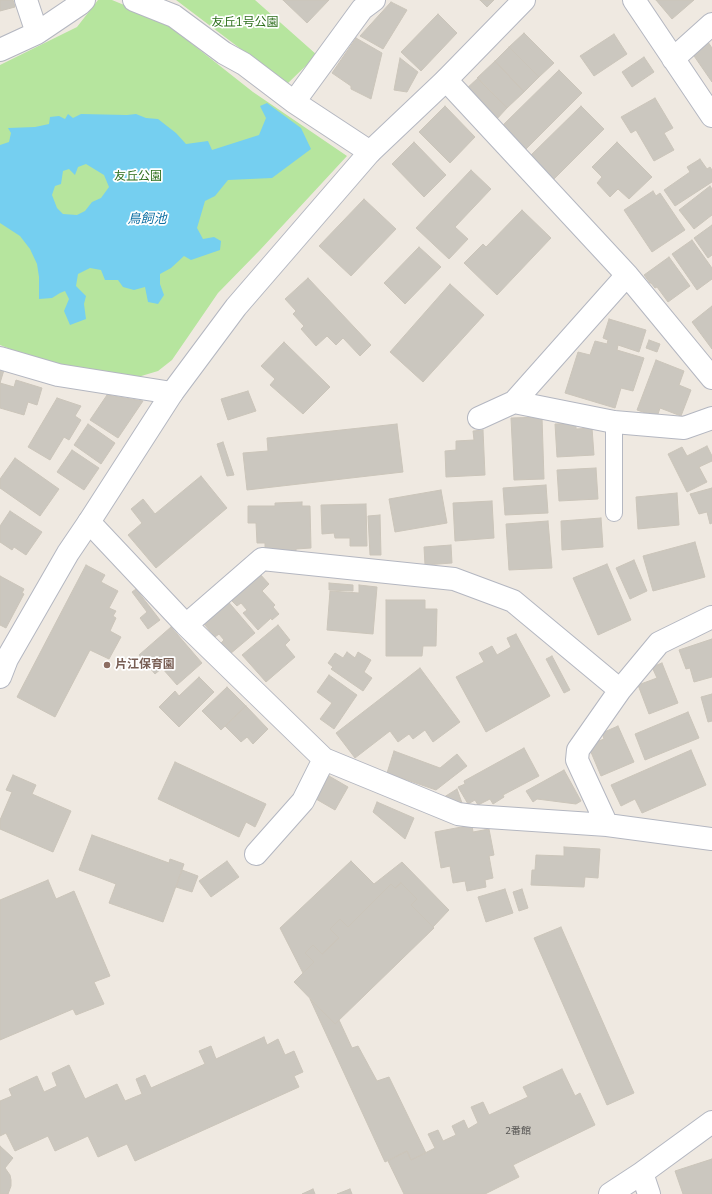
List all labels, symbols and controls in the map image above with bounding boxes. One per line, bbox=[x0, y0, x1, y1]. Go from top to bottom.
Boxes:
park label: 友丘1号公園 bbox=[211, 16, 279, 30]
park label: 友丘公園 bbox=[114, 170, 162, 184]
water label: 鳥飼池 bbox=[128, 212, 166, 228]
place label: 片江保育園 bbox=[115, 658, 175, 672]
marker: 片江保育園 bbox=[102, 660, 112, 670]
house number: 2番館 bbox=[505, 1126, 531, 1138]

